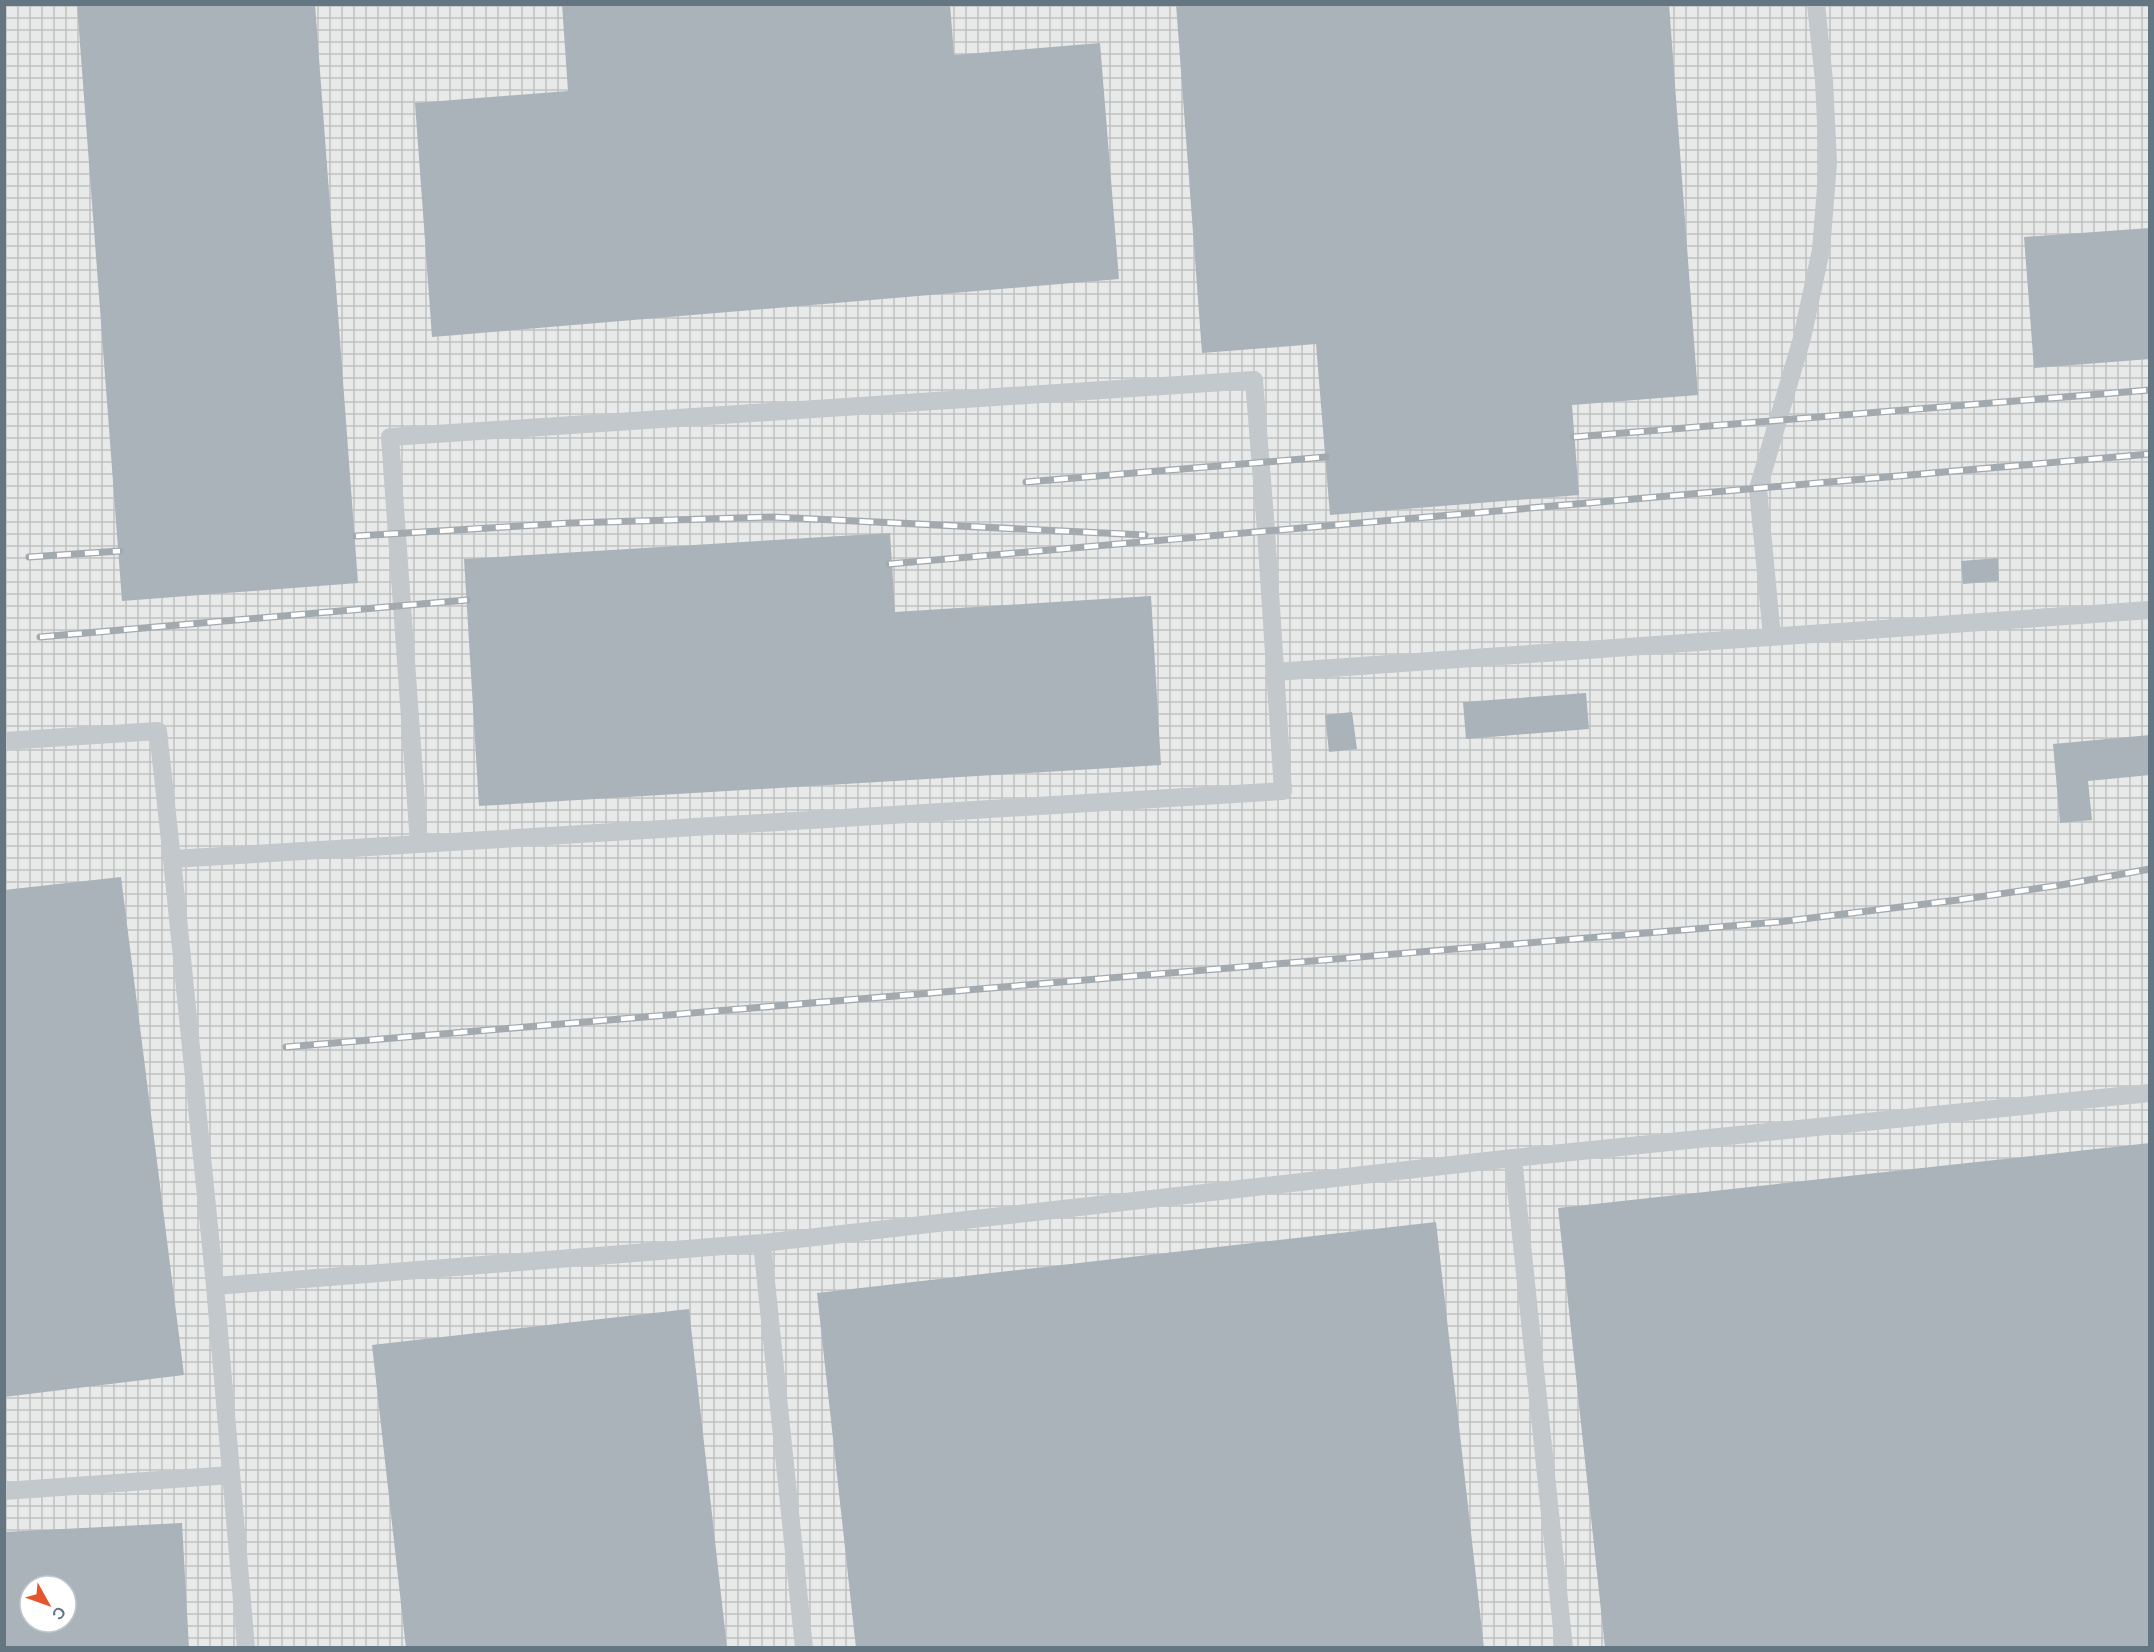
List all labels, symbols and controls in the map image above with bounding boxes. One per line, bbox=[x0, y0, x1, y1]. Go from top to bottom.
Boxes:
north arrow bbox=[18, 1574, 78, 1634]
text: С bbox=[49, 1603, 69, 1624]

